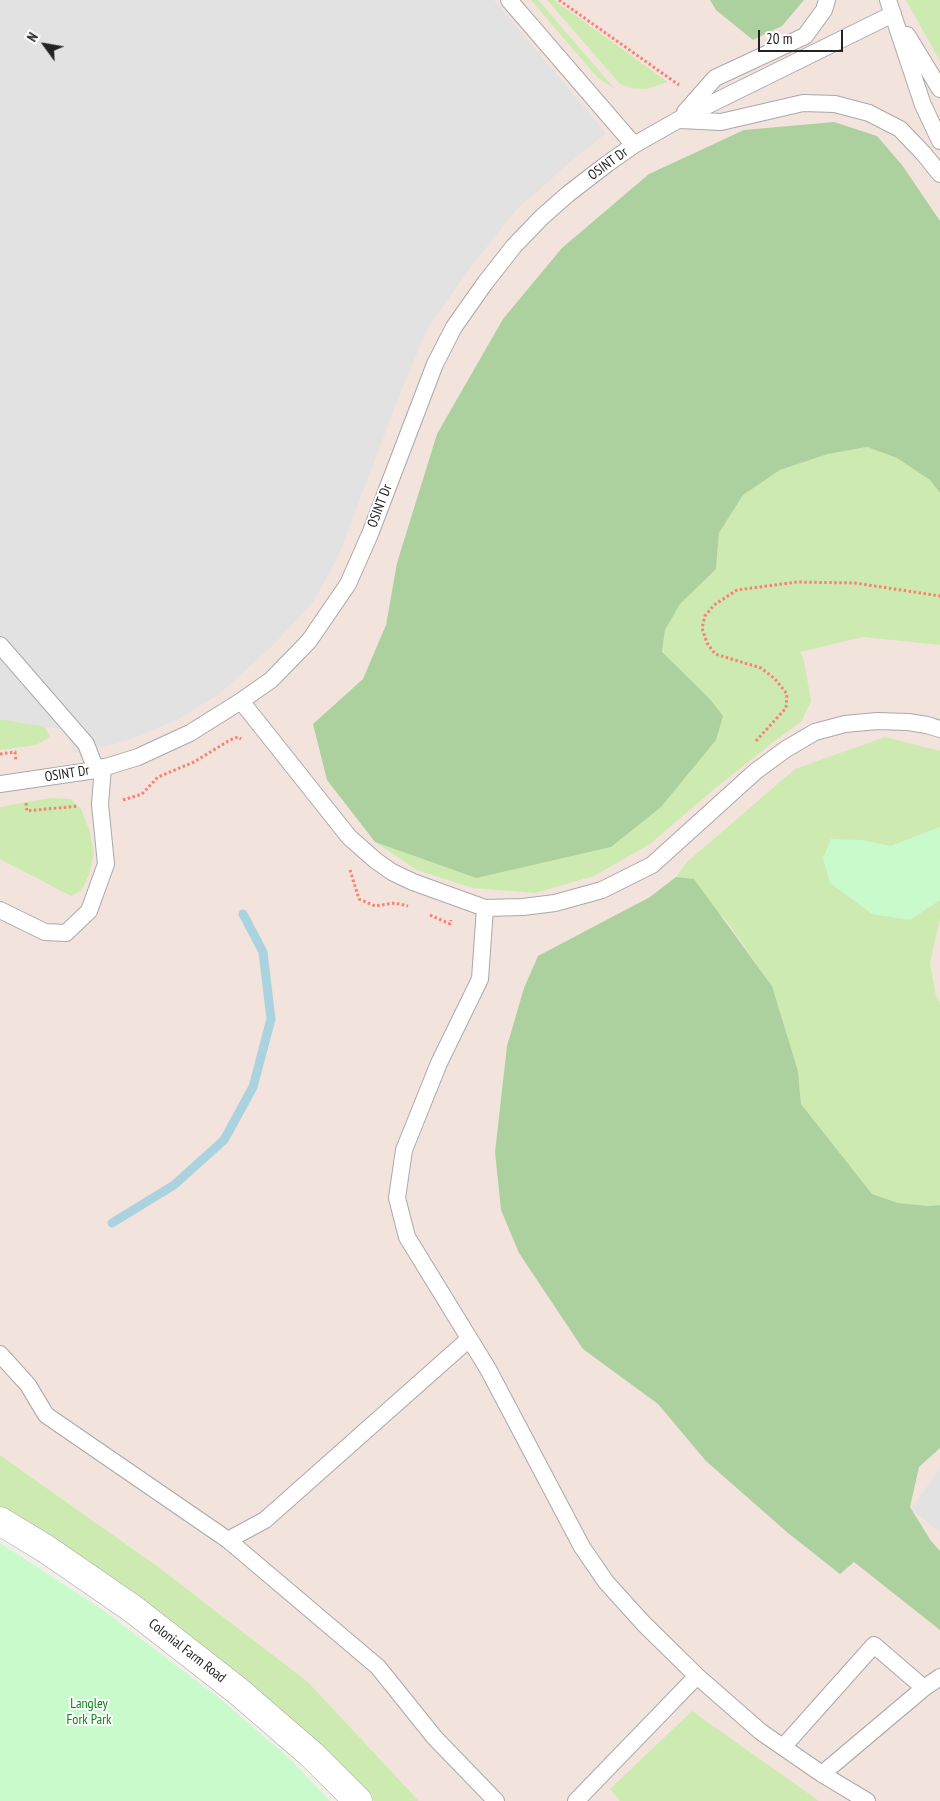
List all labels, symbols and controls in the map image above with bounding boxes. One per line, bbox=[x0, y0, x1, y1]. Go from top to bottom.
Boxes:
north arrow bbox=[20, 20, 70, 70]
scale bar bbox=[760, 20, 845, 52]
text: N bbox=[23, 29, 42, 45]
text: 20 m bbox=[766, 29, 792, 48]
street label: OSINT Dr bbox=[585, 144, 631, 184]
street label: OSINT Dr bbox=[364, 482, 396, 530]
street label: OSINT Dr bbox=[44, 762, 90, 786]
street label: Colonial Farm Road bbox=[145, 1616, 229, 1686]
park label: Langley Fork Park bbox=[67, 1696, 111, 1728]

